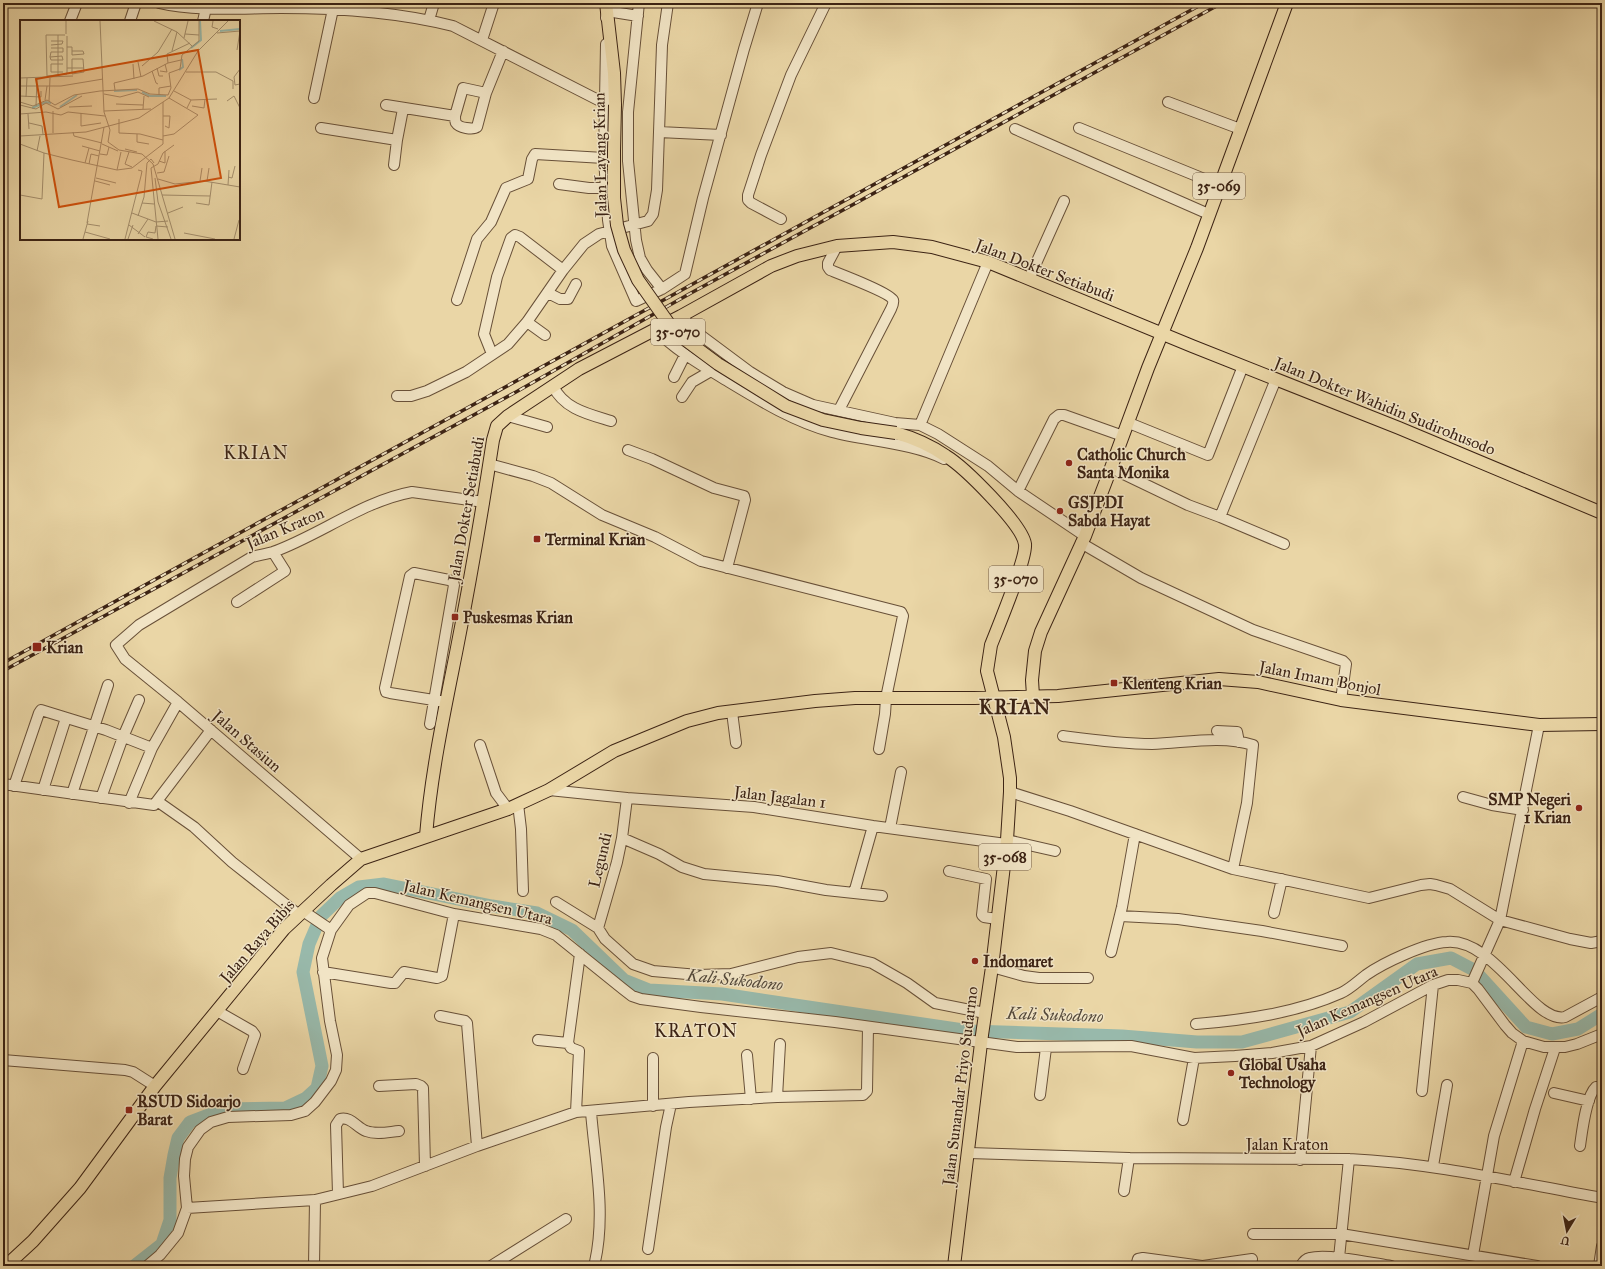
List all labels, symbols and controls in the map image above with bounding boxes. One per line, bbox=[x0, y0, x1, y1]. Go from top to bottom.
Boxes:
inset map bbox=[20, 20, 240, 240]
street label: Jalan Layang Krian bbox=[589, 92, 612, 220]
road number: 35-069 bbox=[1193, 173, 1245, 199]
street label: Jalan Dokter Setiabudi bbox=[971, 234, 1118, 306]
road number: 35-070 bbox=[651, 319, 705, 345]
street label: Jalan Dokter Wahidin Sudirohusodo bbox=[1270, 352, 1498, 460]
street label: Jalan Dokter Setiabudi bbox=[444, 434, 489, 585]
district label: KRIAN bbox=[223, 442, 289, 464]
place label: Catholic Church Santa Monika bbox=[1077, 445, 1186, 482]
marker: Catholic Church Santa Monika bbox=[1064, 458, 1074, 468]
place label: GSJPDI Sabda Hayat bbox=[1068, 493, 1151, 531]
street label: Jalan Kraton bbox=[241, 503, 327, 555]
marker: GSJPDI Sabda Hayat bbox=[1055, 506, 1065, 516]
place label: Terminal Krian bbox=[544, 530, 646, 549]
marker: Terminal Krian bbox=[532, 534, 542, 544]
road number: 35-070 bbox=[989, 566, 1043, 592]
place label: Puskesmas Krian bbox=[463, 608, 573, 627]
marker: Puskesmas Krian bbox=[450, 612, 460, 622]
place label: Krian bbox=[46, 638, 84, 657]
marker: Krian bbox=[31, 641, 43, 653]
street label: Jalan Imam Bonjol bbox=[1255, 656, 1383, 700]
place label: Klenteng Krian bbox=[1122, 674, 1222, 694]
marker: Klenteng Krian bbox=[1109, 678, 1119, 688]
district label: KRIAN bbox=[979, 695, 1051, 719]
street label: Jalan Stasiun bbox=[207, 705, 286, 777]
street label: Jalan Jagalan 1 bbox=[731, 782, 827, 813]
place label: SMP Negeri 1 Krian bbox=[1488, 790, 1572, 827]
marker: SMP Negeri 1 Krian bbox=[1574, 803, 1584, 813]
street label: Legundi bbox=[584, 830, 617, 890]
road number: 35-068 bbox=[979, 844, 1031, 870]
street label: Jalan Kemangsen Utara bbox=[400, 875, 555, 929]
street label: Jalan Raya Bibis bbox=[214, 895, 299, 989]
place label: Indomaret bbox=[983, 952, 1053, 971]
marker: Indomaret bbox=[970, 956, 980, 966]
street label: Jalan Kemangsen Utara bbox=[1292, 961, 1441, 1042]
water label: Kali Sukodono bbox=[685, 964, 785, 996]
street label: Jalan Sunandar Priyo Sudarmo bbox=[938, 985, 983, 1189]
water label: Kali Sukodono bbox=[1005, 1003, 1104, 1027]
district label: KRATON bbox=[654, 1020, 738, 1042]
place label: Global Usaha Technology bbox=[1238, 1055, 1327, 1093]
marker: Global Usaha Technology bbox=[1226, 1068, 1236, 1078]
place label: RSUD Sidoarjo Barat bbox=[137, 1092, 241, 1129]
marker: RSUD Sidoarjo Barat bbox=[124, 1105, 134, 1115]
street label: Jalan Kraton bbox=[1244, 1135, 1329, 1155]
north arrow bbox=[1547, 1211, 1587, 1251]
text: U bbox=[1560, 1233, 1571, 1248]

